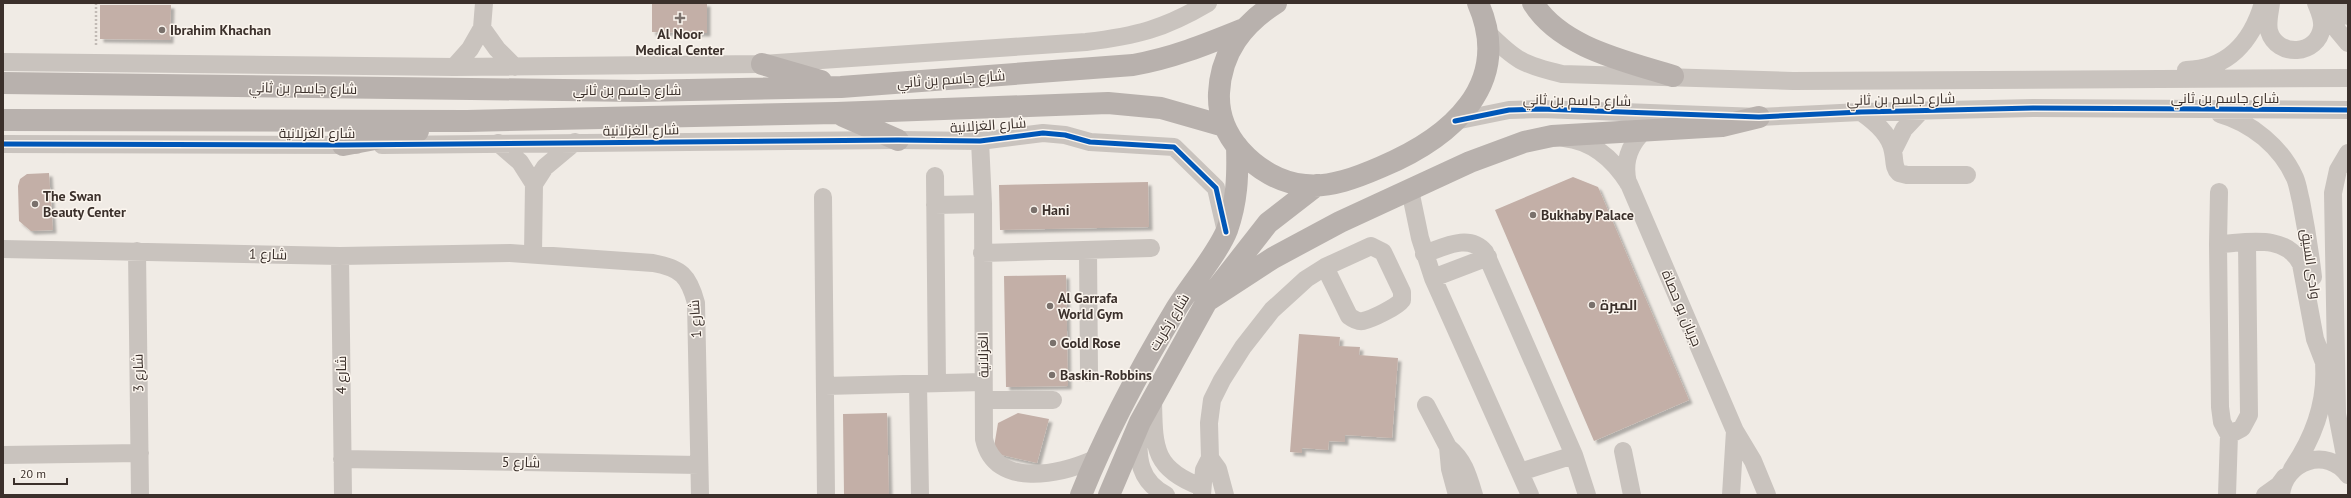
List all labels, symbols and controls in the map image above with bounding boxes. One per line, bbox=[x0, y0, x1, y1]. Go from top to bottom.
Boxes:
marker: Al Noor Medical Center bbox=[674, 12, 686, 24]
place label: Ibrahim Khachan bbox=[170, 21, 271, 39]
marker: Ibrahim Khachan bbox=[157, 25, 167, 35]
place label: Al Noor Medical Center bbox=[635, 25, 725, 59]
street label: شارع جاسم بن ثاني bbox=[896, 66, 1006, 95]
street label: شارع جاسم بن ثاني bbox=[249, 78, 357, 101]
street label: شارع جاسم بن ثاني bbox=[573, 81, 681, 102]
street label: شارع جاسم بن ثاني bbox=[1847, 89, 1955, 112]
street label: شارع جاسم بن ثاني bbox=[2171, 89, 2279, 110]
street label: شارع جاسم بن ثاني bbox=[1523, 90, 1631, 113]
street label: شارع الغزلانية bbox=[949, 113, 1027, 137]
street label: شارع الغزلانية bbox=[603, 120, 679, 140]
street label: شارع الغزلانية bbox=[279, 124, 355, 142]
place label: The Swan Beauty Center bbox=[43, 187, 126, 221]
marker: The Swan Beauty Center bbox=[30, 199, 40, 209]
place label: Hani bbox=[1042, 201, 1070, 219]
marker: Hani bbox=[1029, 205, 1039, 215]
place label: Bukhaby Palace bbox=[1541, 206, 1634, 224]
marker: Bukhaby Palace bbox=[1528, 210, 1538, 220]
street label: وادى السيق bbox=[2297, 228, 2325, 300]
street label: شارع 1 bbox=[249, 245, 287, 263]
street label: جريان بو حصاة bbox=[1658, 267, 1706, 349]
place label: Al Garrafa World Gym bbox=[1058, 289, 1123, 323]
street label: شارع زكريت bbox=[1145, 290, 1193, 354]
place label: الميرة bbox=[1600, 296, 1638, 314]
street label: شارع 1 bbox=[685, 299, 705, 339]
marker: الميرة bbox=[1587, 300, 1597, 310]
marker: Al Garrafa World Gym bbox=[1045, 301, 1055, 311]
street label: الغزلانية bbox=[974, 332, 992, 378]
place label: Gold Rose bbox=[1061, 334, 1121, 352]
marker: Gold Rose bbox=[1048, 338, 1058, 348]
street label: شارع 3 bbox=[129, 354, 147, 392]
street label: شارع 4 bbox=[332, 356, 350, 394]
place label: Baskin-Robbins bbox=[1060, 366, 1152, 384]
marker: Baskin-Robbins bbox=[1047, 370, 1057, 380]
street label: شارع 5 bbox=[502, 453, 540, 471]
scale bar bbox=[14, 460, 67, 486]
text: 20 m bbox=[20, 466, 46, 481]

